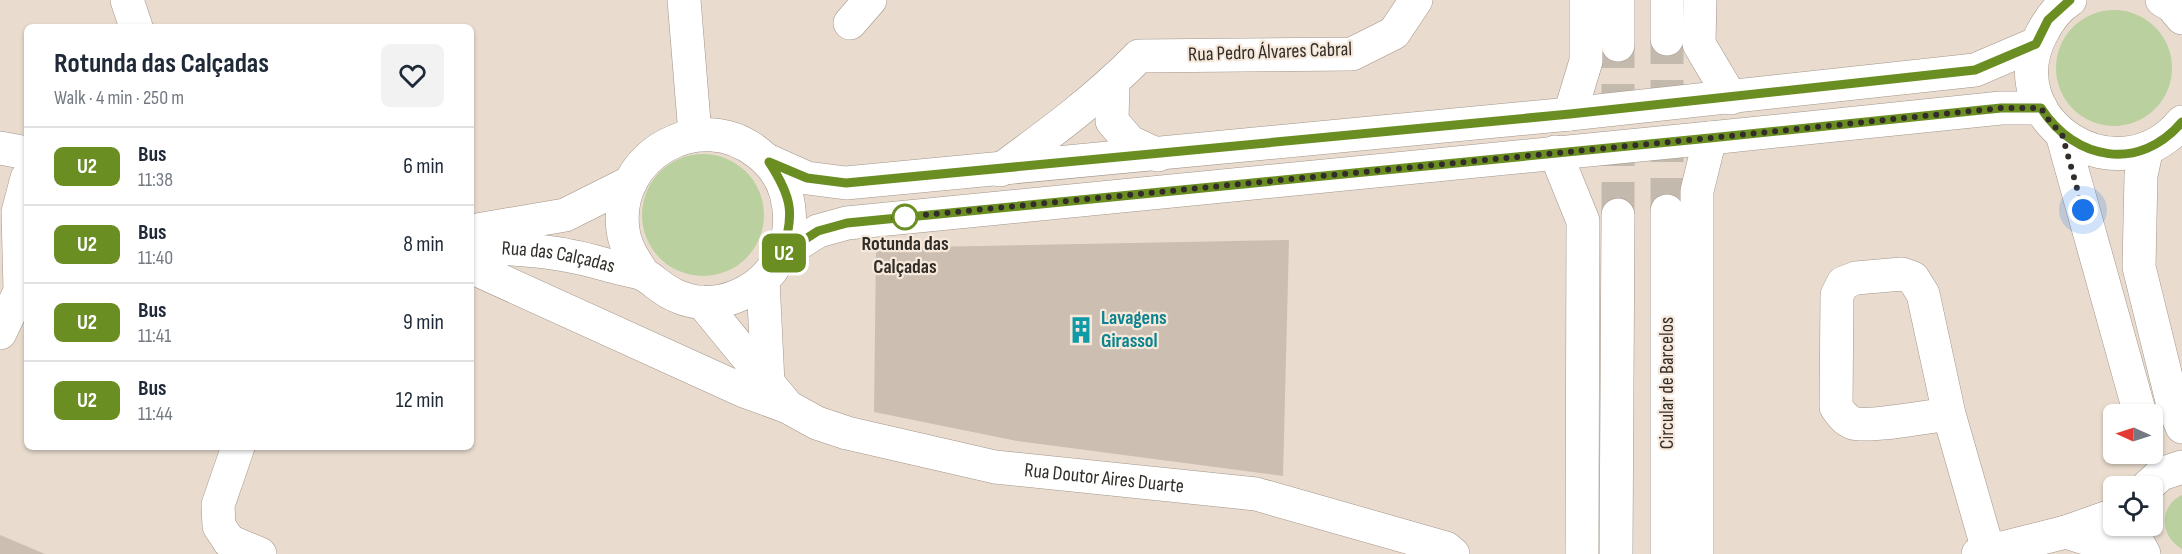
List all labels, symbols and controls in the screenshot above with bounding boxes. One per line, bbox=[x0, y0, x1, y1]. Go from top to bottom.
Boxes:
street label: Rua Pedro Álvares Cabral bbox=[1188, 37, 1352, 67]
button: heart bbox=[381, 44, 444, 107]
text: Rotunda das Calçadas bbox=[54, 47, 269, 80]
text: Walk · 4 min · 250 m bbox=[54, 86, 184, 110]
text: Bus bbox=[138, 141, 167, 168]
text: 6 min bbox=[403, 153, 444, 180]
text: U2 bbox=[77, 154, 97, 179]
text: 11:38 bbox=[138, 168, 173, 192]
your location bbox=[2068, 195, 2098, 225]
marker: Rotunda das Calçadas bbox=[892, 204, 918, 230]
text: Bus bbox=[138, 219, 167, 246]
text: 8 min bbox=[403, 231, 444, 258]
text: U2 bbox=[77, 232, 97, 257]
place label: Rotunda das Calçadas bbox=[861, 232, 949, 279]
line badge: U2 bbox=[757, 234, 811, 272]
street label: Rua das Calçadas bbox=[501, 236, 618, 278]
text: U2 bbox=[774, 241, 794, 266]
text: 11:40 bbox=[138, 246, 173, 270]
text: Bus bbox=[138, 297, 167, 324]
place label: Lavagens Girassol bbox=[1101, 306, 1167, 353]
text: 9 min bbox=[403, 309, 444, 336]
text: U2 bbox=[77, 310, 97, 335]
building icon: Lavagens Girassol bbox=[1066, 315, 1096, 345]
street label: Circular de Barcelos bbox=[1655, 317, 1679, 449]
text: 11:41 bbox=[138, 324, 171, 348]
text: Bus bbox=[138, 375, 167, 402]
text: 12 min bbox=[396, 387, 444, 414]
text: U2 bbox=[77, 388, 97, 413]
text: 11:44 bbox=[138, 402, 173, 426]
north arrow bbox=[2103, 404, 2163, 464]
map controls bbox=[2103, 404, 2163, 536]
street label: Rua Doutor Aires Duarte bbox=[1023, 458, 1185, 498]
button: locate bbox=[2103, 476, 2163, 536]

